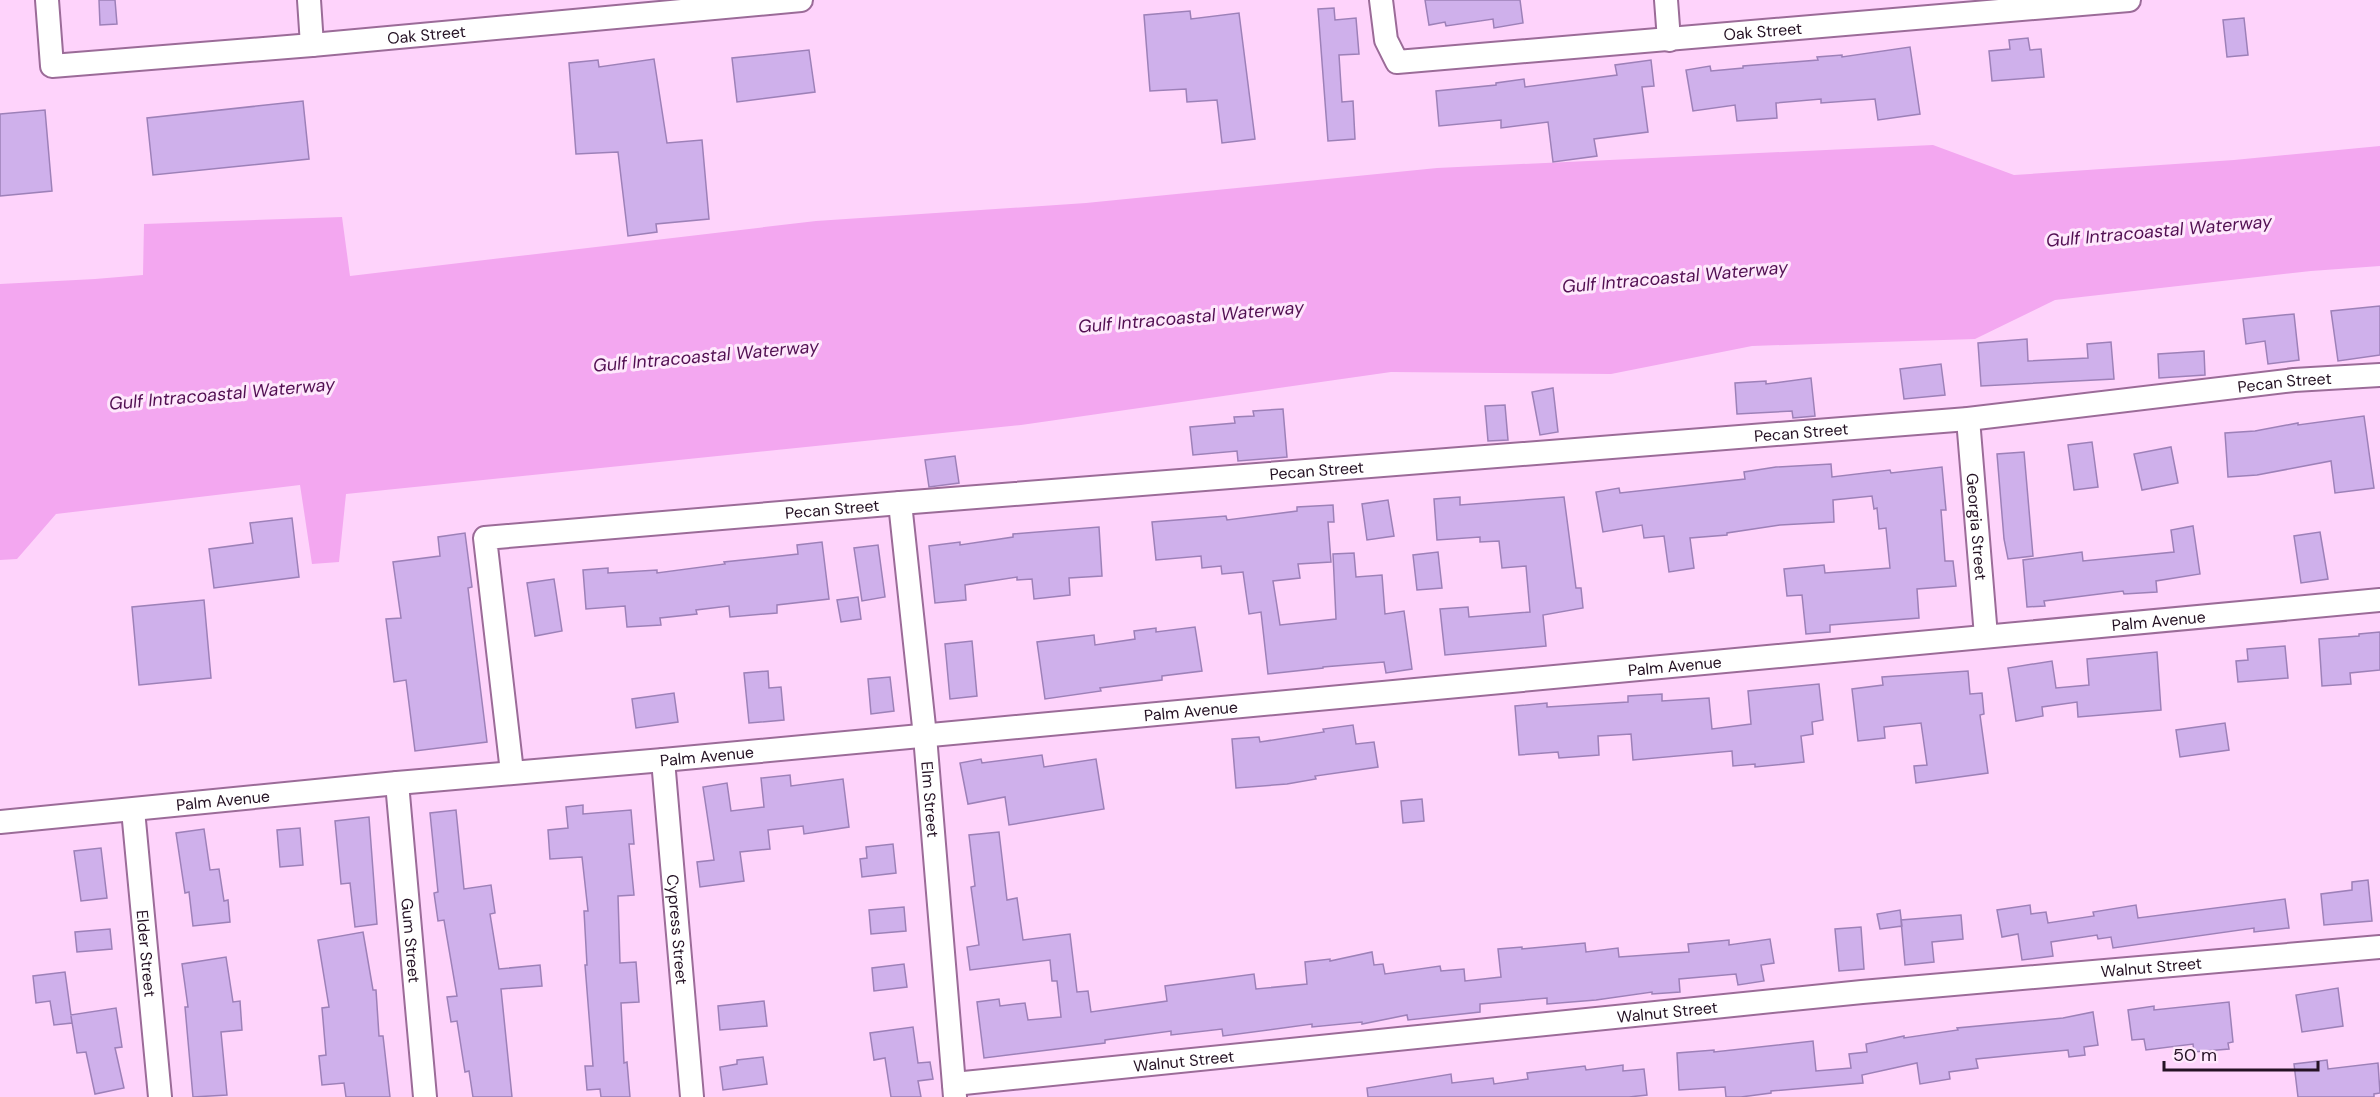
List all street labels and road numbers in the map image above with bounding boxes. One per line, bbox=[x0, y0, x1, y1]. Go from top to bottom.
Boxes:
street label: Oak Street bbox=[1723, 18, 1803, 45]
street label: Oak Street bbox=[386, 21, 467, 49]
street label: Pecan Street bbox=[2236, 368, 2332, 398]
street label: Pecan Street bbox=[1753, 418, 1849, 447]
street label: Pecan Street bbox=[1269, 457, 1365, 485]
street label: Georgia Street bbox=[1962, 472, 1991, 581]
street label: Pecan Street bbox=[784, 495, 880, 524]
street label: Palm Avenue bbox=[2111, 606, 2207, 636]
street label: Palm Avenue bbox=[1627, 651, 1723, 681]
street label: Palm Avenue bbox=[1143, 696, 1239, 726]
street label: Palm Avenue bbox=[659, 742, 755, 771]
street label: Elm Street bbox=[916, 760, 943, 838]
street label: Palm Avenue bbox=[175, 786, 271, 816]
street label: Cypress Street bbox=[662, 873, 692, 986]
street label: Gum Street bbox=[396, 897, 425, 984]
street label: Elder Street bbox=[131, 909, 161, 998]
street label: Walnut Street bbox=[2100, 953, 2203, 982]
street label: Walnut Street bbox=[1616, 997, 1719, 1028]
street label: Walnut Street bbox=[1132, 1046, 1235, 1077]

